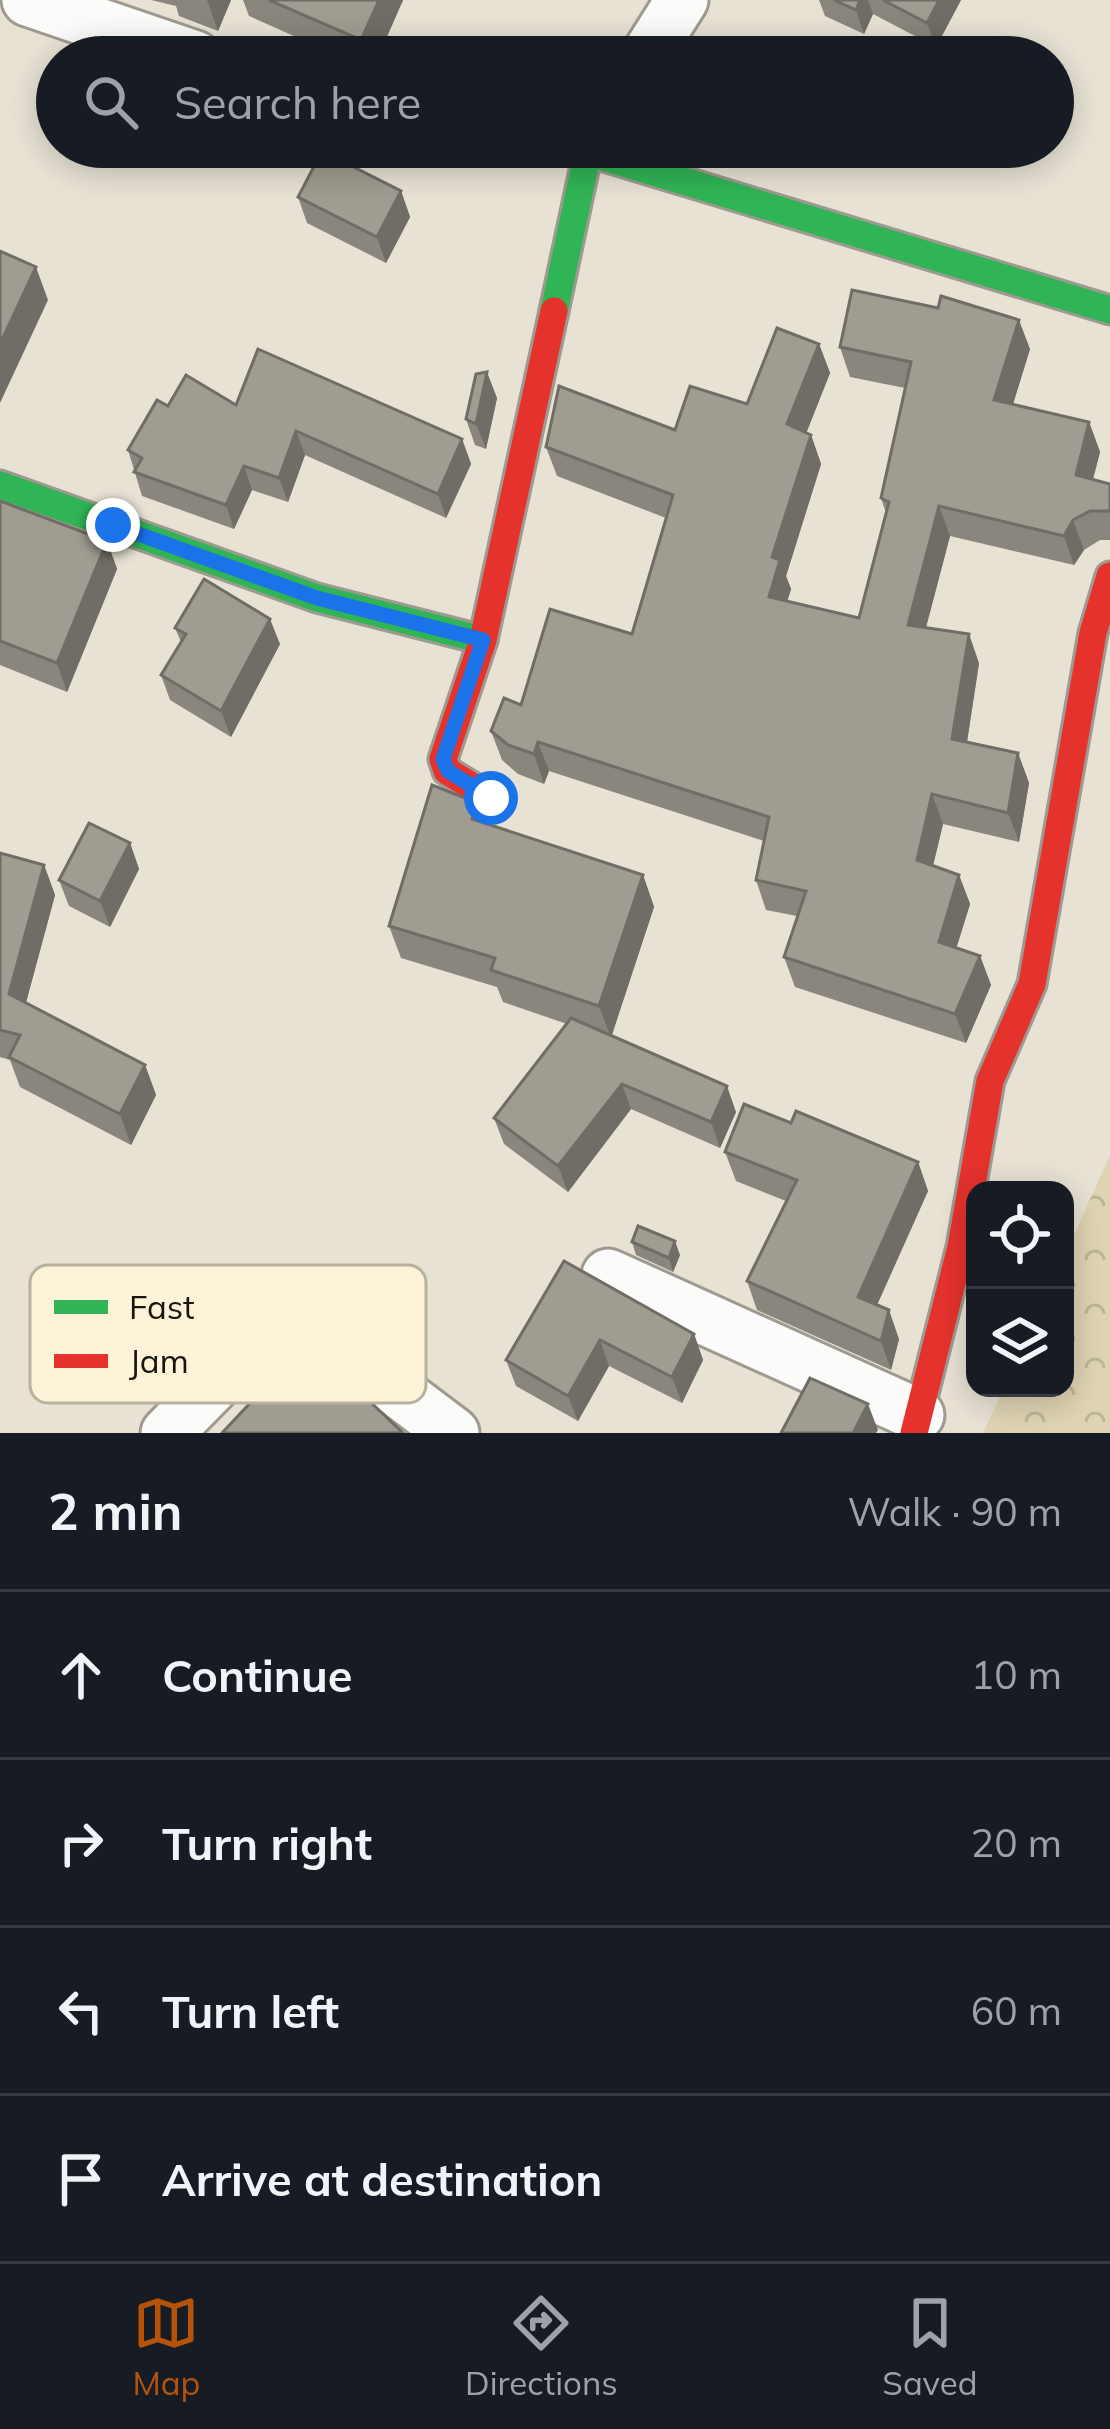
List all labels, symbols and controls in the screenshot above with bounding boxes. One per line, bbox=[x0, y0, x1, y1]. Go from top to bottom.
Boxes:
search box bbox=[36, 36, 1074, 168]
icon: search bbox=[78, 69, 144, 135]
text: Search here bbox=[174, 74, 421, 130]
route end bbox=[86, 498, 140, 552]
route start bbox=[464, 771, 518, 825]
map controls bbox=[966, 1181, 1074, 1397]
button: locate bbox=[966, 1181, 1074, 1289]
legend bbox=[30, 1265, 426, 1403]
text: Fast bbox=[129, 1286, 194, 1327]
button: layers bbox=[966, 1289, 1074, 1397]
text: Jam bbox=[129, 1340, 189, 1381]
text: 2 min bbox=[48, 1479, 183, 1543]
text: Walk · 90 m bbox=[848, 1487, 1062, 1536]
icon: ahead bbox=[48, 1642, 114, 1708]
text: Continue bbox=[162, 1647, 352, 1703]
text: 10 m bbox=[971, 1650, 1062, 1699]
icon: right bbox=[48, 1810, 114, 1876]
text: Turn right bbox=[162, 1815, 372, 1871]
text: 20 m bbox=[971, 1818, 1062, 1867]
icon: left bbox=[48, 1978, 114, 2044]
text: Turn left bbox=[162, 1983, 339, 2039]
text: 60 m bbox=[971, 1986, 1062, 2035]
icon: arrive bbox=[48, 2146, 114, 2212]
text: Arrive at destination bbox=[162, 2151, 602, 2207]
tab: Map bbox=[132, 2290, 200, 2403]
tab: Directions bbox=[465, 2290, 618, 2403]
tab: Saved bbox=[882, 2290, 978, 2403]

